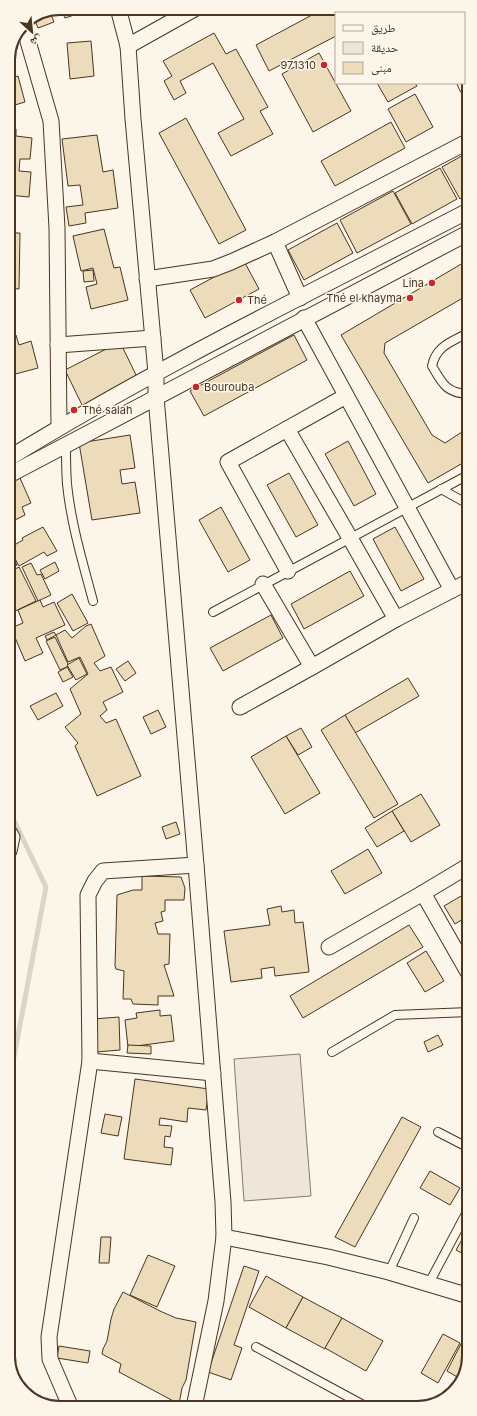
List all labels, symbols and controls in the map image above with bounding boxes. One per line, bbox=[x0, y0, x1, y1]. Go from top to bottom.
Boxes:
north arrow bbox=[12, 12, 52, 52]
legend bbox=[335, 12, 465, 84]
text: طريق bbox=[371, 20, 396, 35]
text: ش bbox=[27, 31, 45, 50]
text: حديقة bbox=[371, 40, 399, 55]
place label: 971310 bbox=[280, 58, 316, 72]
marker: 971310 bbox=[319, 60, 329, 70]
text: مبنى bbox=[371, 60, 392, 75]
place label: Lina bbox=[402, 276, 424, 290]
marker: Lina bbox=[427, 278, 437, 288]
place label: Thé el khayma bbox=[326, 291, 402, 305]
place label: Thé bbox=[247, 293, 267, 307]
marker: Thé el khayma bbox=[405, 293, 415, 303]
marker: Thé bbox=[234, 295, 244, 305]
place label: Bourouba bbox=[204, 380, 254, 394]
marker: Bourouba bbox=[191, 382, 201, 392]
place label: Thé salah bbox=[82, 403, 132, 417]
marker: Thé salah bbox=[69, 405, 79, 415]

